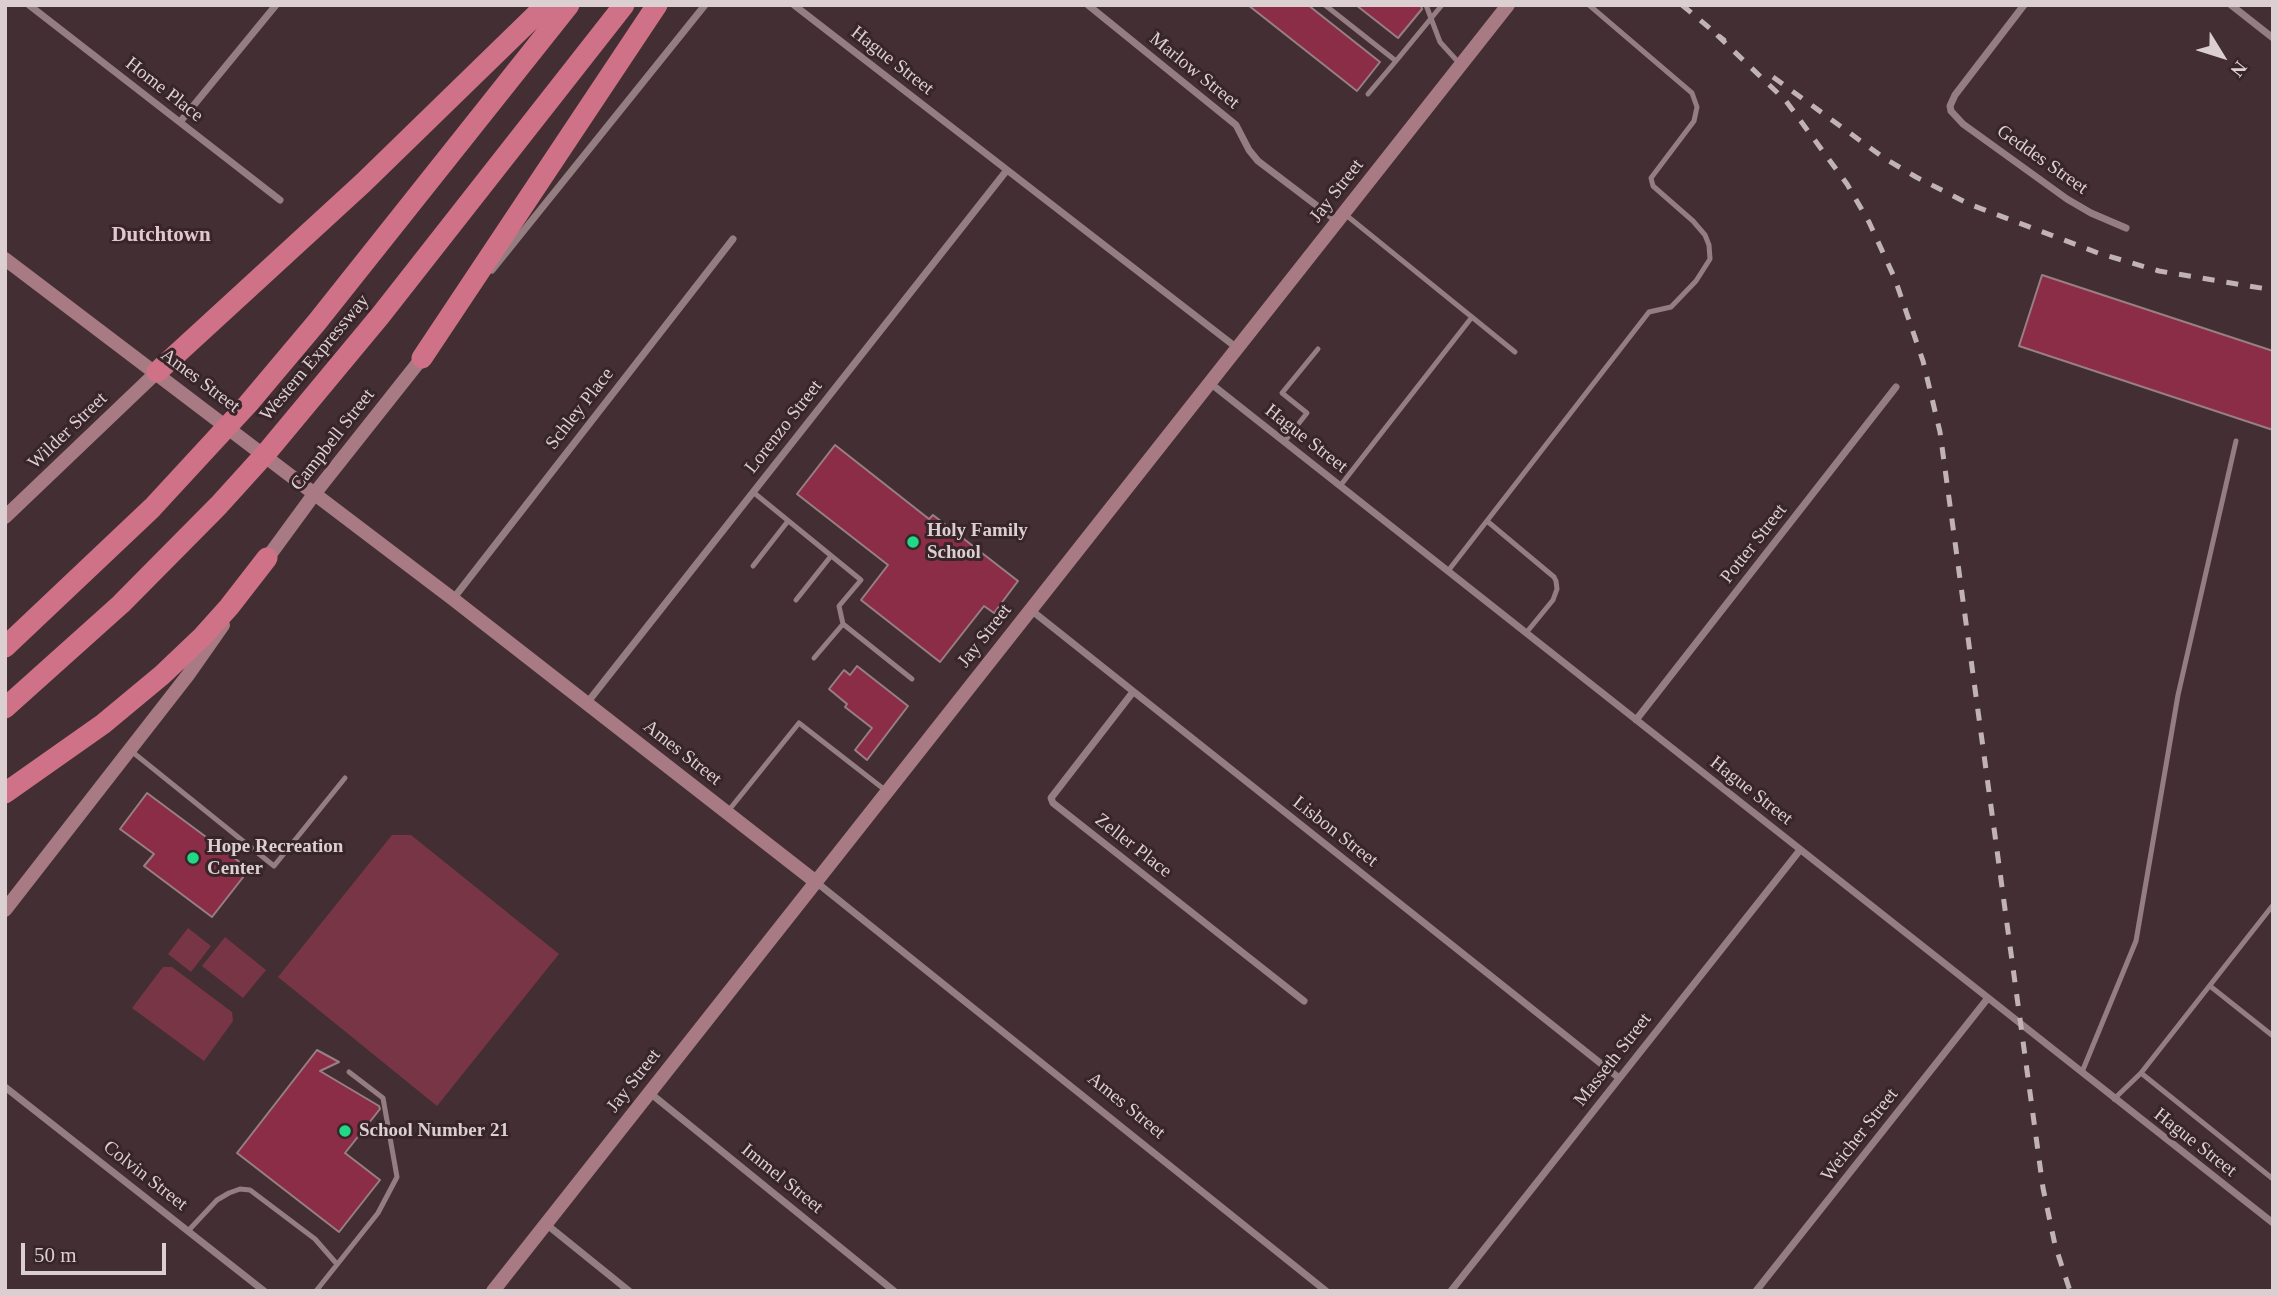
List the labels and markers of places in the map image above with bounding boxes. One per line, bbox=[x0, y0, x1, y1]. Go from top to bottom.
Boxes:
place label: Holy Family School bbox=[927, 520, 1028, 564]
marker: Holy Family School bbox=[905, 534, 921, 550]
place label: Hope Recreation Center bbox=[207, 836, 343, 880]
marker: Hope Recreation Center bbox=[185, 850, 201, 866]
place label: School Number 21 bbox=[359, 1120, 509, 1142]
marker: School Number 21 bbox=[337, 1123, 353, 1139]

